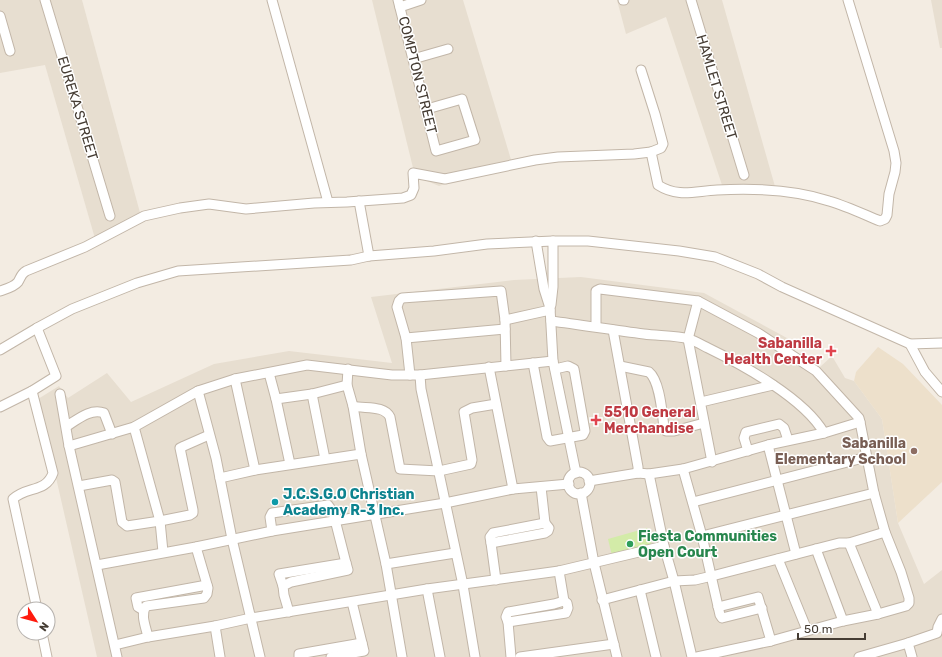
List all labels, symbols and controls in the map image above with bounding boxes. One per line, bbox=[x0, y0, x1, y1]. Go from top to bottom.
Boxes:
street label: COMPTON STREET bbox=[395, 15, 440, 136]
street label: HAMLET STREET bbox=[692, 33, 741, 142]
street label: EUREKA STREET bbox=[54, 54, 101, 162]
place label: Sabanilla Health Center bbox=[724, 335, 823, 368]
marker: Sabanilla Health Center bbox=[825, 345, 837, 357]
place label: 5510 General Merchandise bbox=[604, 404, 696, 437]
marker: 5510 General Merchandise bbox=[591, 415, 601, 425]
place label: Sabanilla Elementary School bbox=[775, 435, 906, 468]
marker: Sabanilla Elementary School bbox=[909, 446, 919, 456]
place label: J.C.S.G.O Christian Academy R-3 Inc. bbox=[283, 486, 415, 519]
marker: J.C.S.G.O Christian Academy R-3 Inc. bbox=[270, 497, 280, 507]
place label: Fiesta Communities Open Court bbox=[638, 528, 777, 561]
marker: Fiesta Communities Open Court bbox=[625, 539, 635, 549]
north arrow bbox=[16, 601, 56, 641]
scale bar bbox=[798, 615, 865, 641]
text: N bbox=[36, 620, 51, 634]
text: 50 m bbox=[804, 622, 832, 636]

